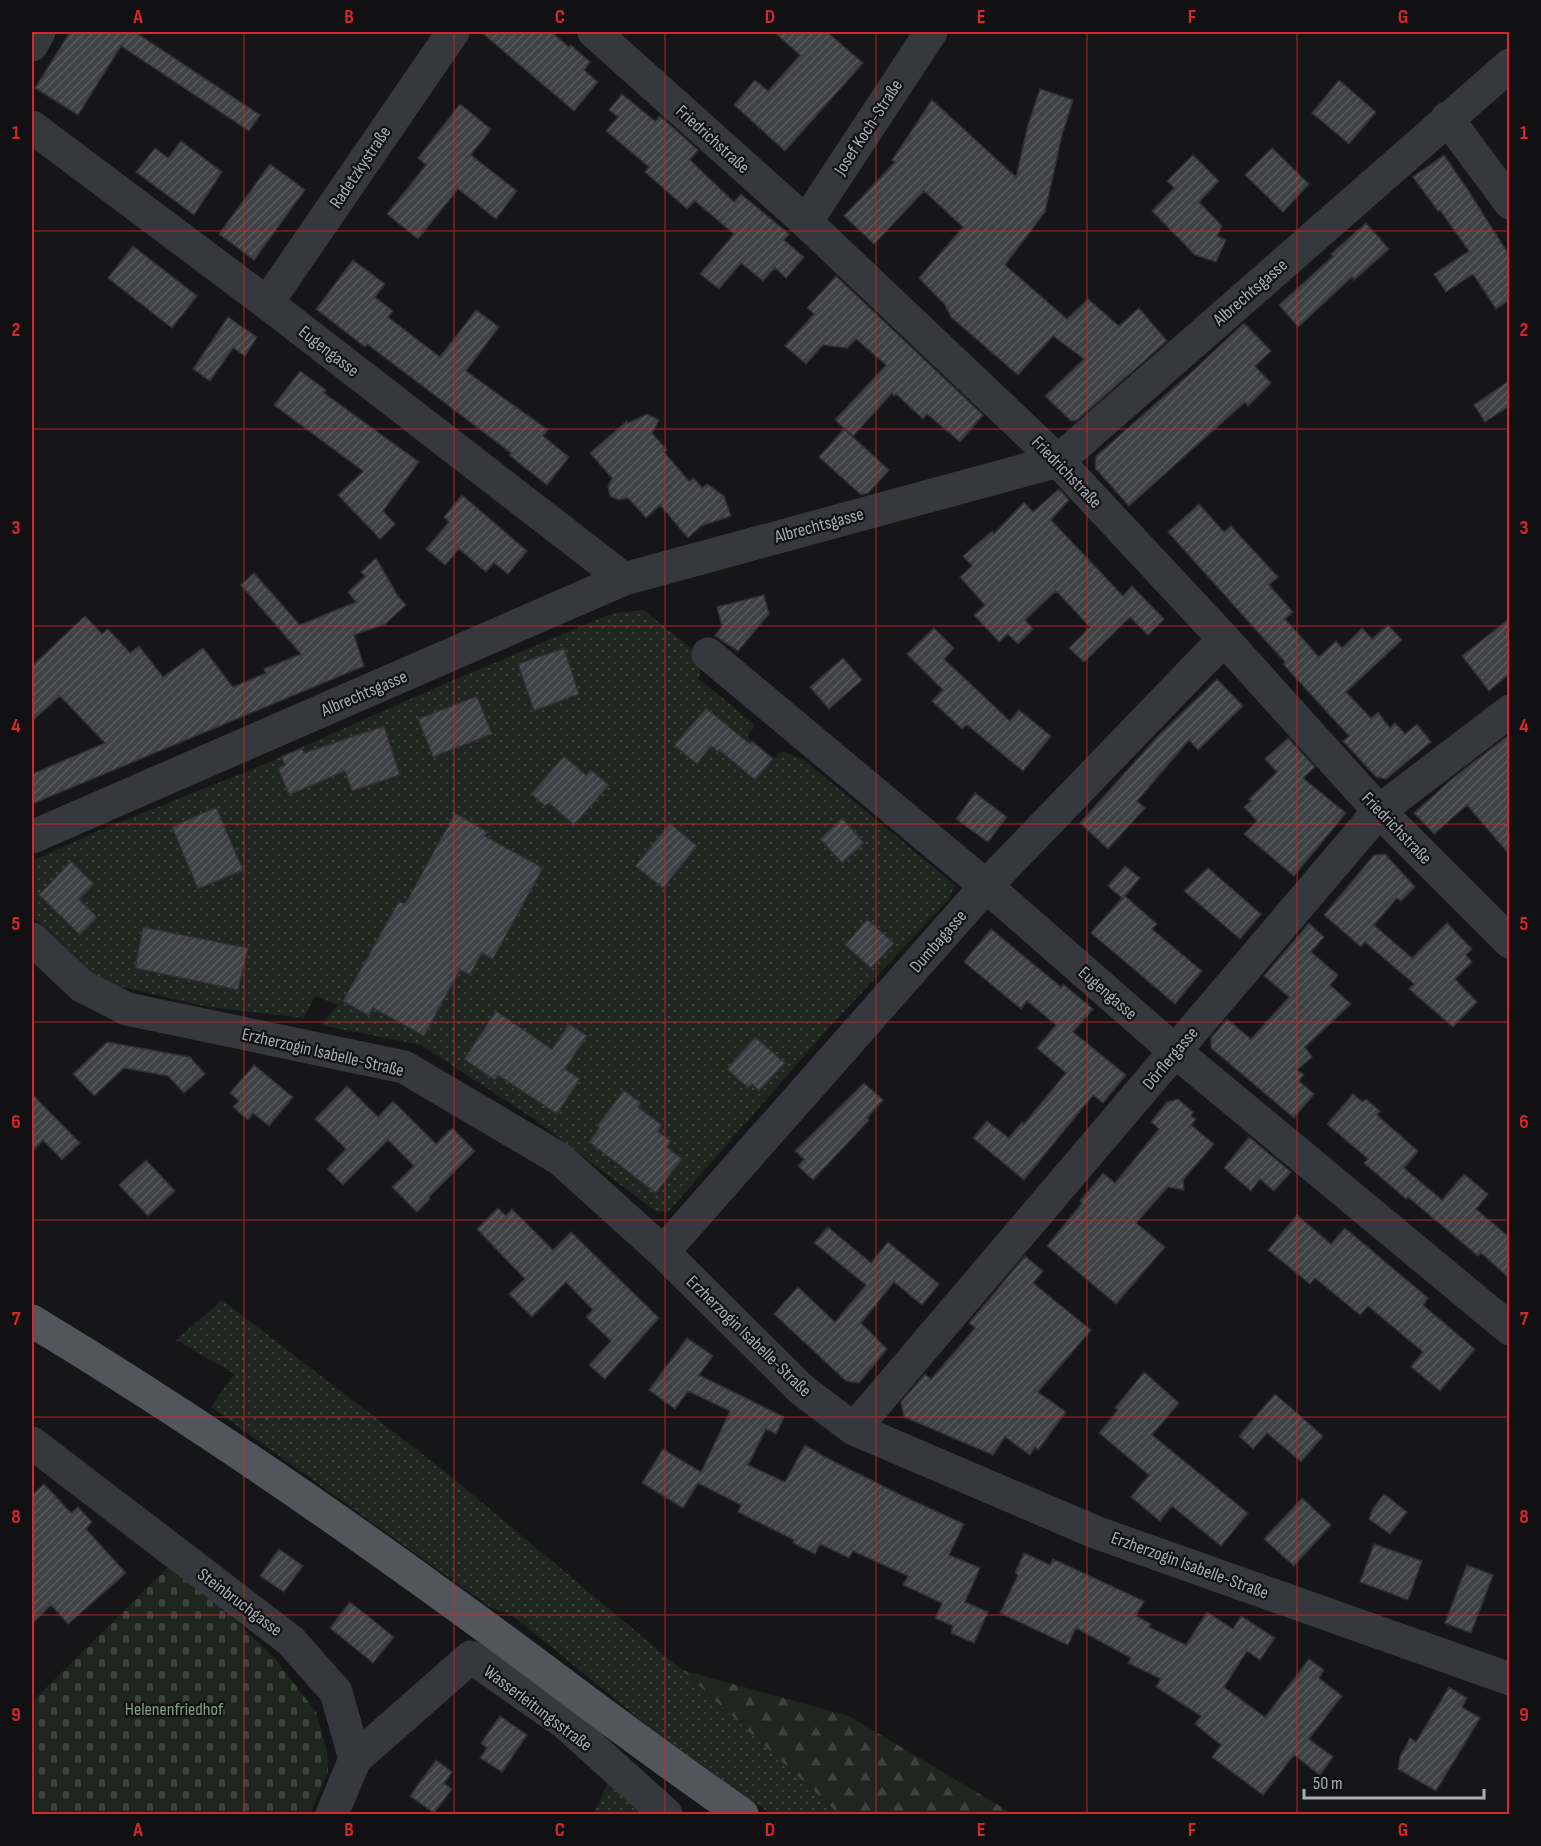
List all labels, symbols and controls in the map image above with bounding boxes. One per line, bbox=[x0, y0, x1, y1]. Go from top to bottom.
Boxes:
text: A bbox=[132, 5, 143, 29]
text: B bbox=[344, 5, 354, 29]
text: C bbox=[555, 5, 565, 29]
text: D bbox=[765, 5, 775, 29]
text: E bbox=[977, 5, 985, 29]
text: F bbox=[1188, 5, 1196, 29]
text: G bbox=[1398, 5, 1408, 29]
street label: Josef Koch-Straße bbox=[829, 76, 907, 180]
street label: Friedrichstraße bbox=[671, 101, 754, 178]
text: 1 bbox=[12, 121, 20, 145]
text: 1 bbox=[1520, 121, 1528, 145]
street label: Radetzkystraße bbox=[325, 122, 395, 212]
street label: Albrechtsgasse bbox=[1208, 254, 1292, 331]
text: 2 bbox=[12, 318, 20, 342]
text: 2 bbox=[1520, 318, 1528, 342]
street label: Eugengasse bbox=[294, 321, 363, 381]
street label: Friedrichstraße bbox=[1027, 432, 1106, 513]
street label: Albrechtsgasse bbox=[771, 504, 866, 548]
text: 3 bbox=[12, 516, 21, 540]
text: 3 bbox=[1520, 516, 1529, 540]
street label: Albrechtsgasse bbox=[317, 666, 410, 721]
text: 4 bbox=[11, 714, 21, 738]
text: 4 bbox=[1519, 714, 1529, 738]
street label: Friedrichstraße bbox=[1357, 788, 1436, 869]
street label: Dumbagasse bbox=[905, 906, 971, 977]
text: 5 bbox=[12, 912, 21, 936]
text: 5 bbox=[1520, 912, 1529, 936]
street label: Eugengasse bbox=[1074, 962, 1141, 1025]
street label: Dörflergasse bbox=[1138, 1023, 1203, 1094]
street label: Erzherzogin Isabelle-Straße bbox=[240, 1024, 406, 1081]
text: 6 bbox=[11, 1110, 21, 1134]
text: 6 bbox=[1519, 1110, 1529, 1134]
street label: Erzherzogin Isabelle-Straße bbox=[682, 1271, 816, 1401]
text: 7 bbox=[12, 1307, 21, 1331]
text: 7 bbox=[1520, 1307, 1529, 1331]
text: 8 bbox=[11, 1505, 21, 1529]
text: 8 bbox=[1519, 1505, 1529, 1529]
street label: Erzherzogin Isabelle-Straße bbox=[1108, 1527, 1271, 1604]
street label: Steinbruchgasse bbox=[193, 1564, 286, 1641]
street label: Wasserleitungsstraße bbox=[479, 1661, 596, 1756]
park label: Helenenfriedhof bbox=[125, 1699, 224, 1720]
text: 9 bbox=[11, 1703, 21, 1727]
text: 9 bbox=[1519, 1703, 1529, 1727]
scale bar bbox=[1304, 1762, 1484, 1800]
text: 50 m bbox=[1313, 1773, 1343, 1794]
text: A bbox=[132, 1818, 143, 1842]
text: B bbox=[344, 1818, 354, 1842]
text: C bbox=[555, 1818, 565, 1842]
text: D bbox=[765, 1818, 775, 1842]
text: E bbox=[977, 1818, 985, 1842]
text: F bbox=[1188, 1818, 1196, 1842]
text: G bbox=[1398, 1818, 1408, 1842]

